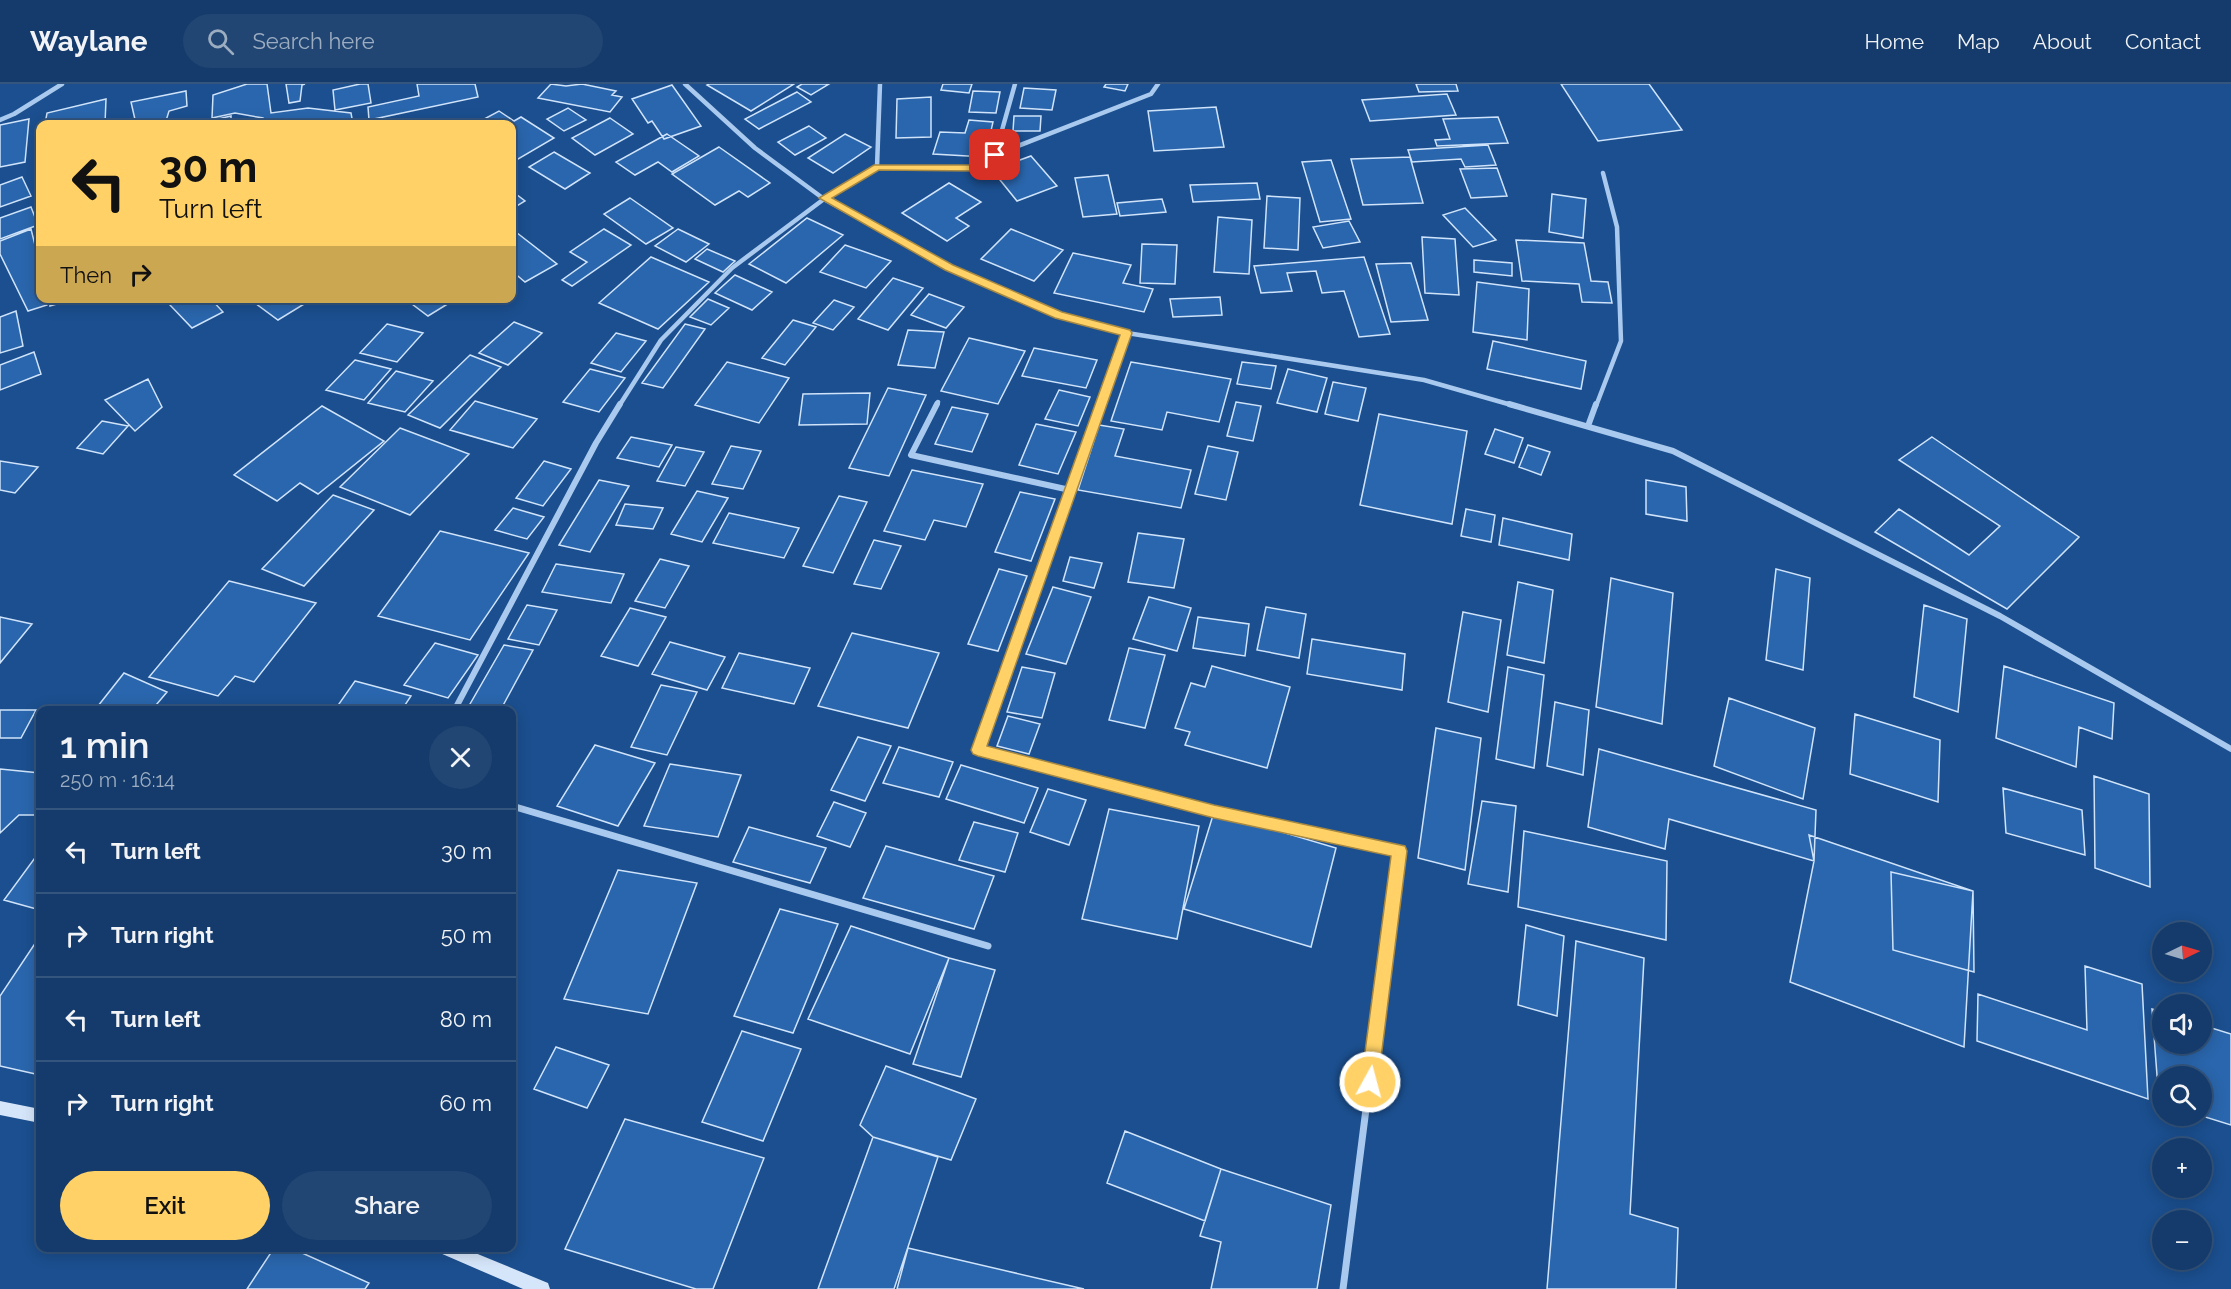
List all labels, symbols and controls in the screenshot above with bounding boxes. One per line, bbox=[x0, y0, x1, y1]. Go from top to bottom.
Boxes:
search box bbox=[183, 14, 603, 68]
text: Waylane bbox=[30, 25, 147, 58]
icon: search bbox=[204, 25, 237, 58]
text: Search here bbox=[252, 28, 375, 54]
text: Home bbox=[1865, 29, 1924, 54]
text: Map bbox=[1957, 29, 2000, 54]
text: About bbox=[2033, 29, 2092, 54]
text: Contact bbox=[2125, 29, 2201, 54]
pin bbox=[969, 129, 1020, 180]
icon: arrive bbox=[978, 138, 1011, 171]
text: 30 m bbox=[159, 143, 257, 192]
icon: left bbox=[60, 144, 138, 222]
text: Turn left bbox=[159, 193, 262, 224]
icon: right bbox=[124, 258, 157, 291]
text: Then bbox=[60, 262, 112, 288]
text: 1 min bbox=[60, 724, 149, 766]
button: close bbox=[429, 726, 492, 789]
text: 250 m · 16:14 bbox=[60, 768, 175, 792]
icon: left bbox=[60, 835, 93, 868]
text: Turn left bbox=[111, 838, 201, 864]
text: 30 m bbox=[441, 838, 492, 864]
icon: right bbox=[60, 919, 93, 952]
text: Turn right bbox=[111, 922, 214, 948]
text: 50 m bbox=[441, 922, 492, 948]
north arrow bbox=[2152, 922, 2212, 982]
map controls bbox=[2152, 922, 2212, 1270]
button: sound bbox=[2152, 994, 2212, 1054]
icon: left bbox=[60, 1003, 93, 1036]
text: Turn left bbox=[111, 1006, 201, 1032]
text: 80 m bbox=[440, 1006, 492, 1032]
position arrow bbox=[1338, 1050, 1402, 1114]
button: search bbox=[2152, 1066, 2212, 1126]
icon: right bbox=[60, 1087, 93, 1120]
text: Turn right bbox=[111, 1090, 214, 1116]
text: 60 m bbox=[439, 1090, 492, 1116]
button: + bbox=[2152, 1138, 2212, 1198]
button: Exit bbox=[60, 1171, 270, 1240]
button: Share bbox=[282, 1171, 492, 1240]
button: − bbox=[2152, 1210, 2212, 1270]

